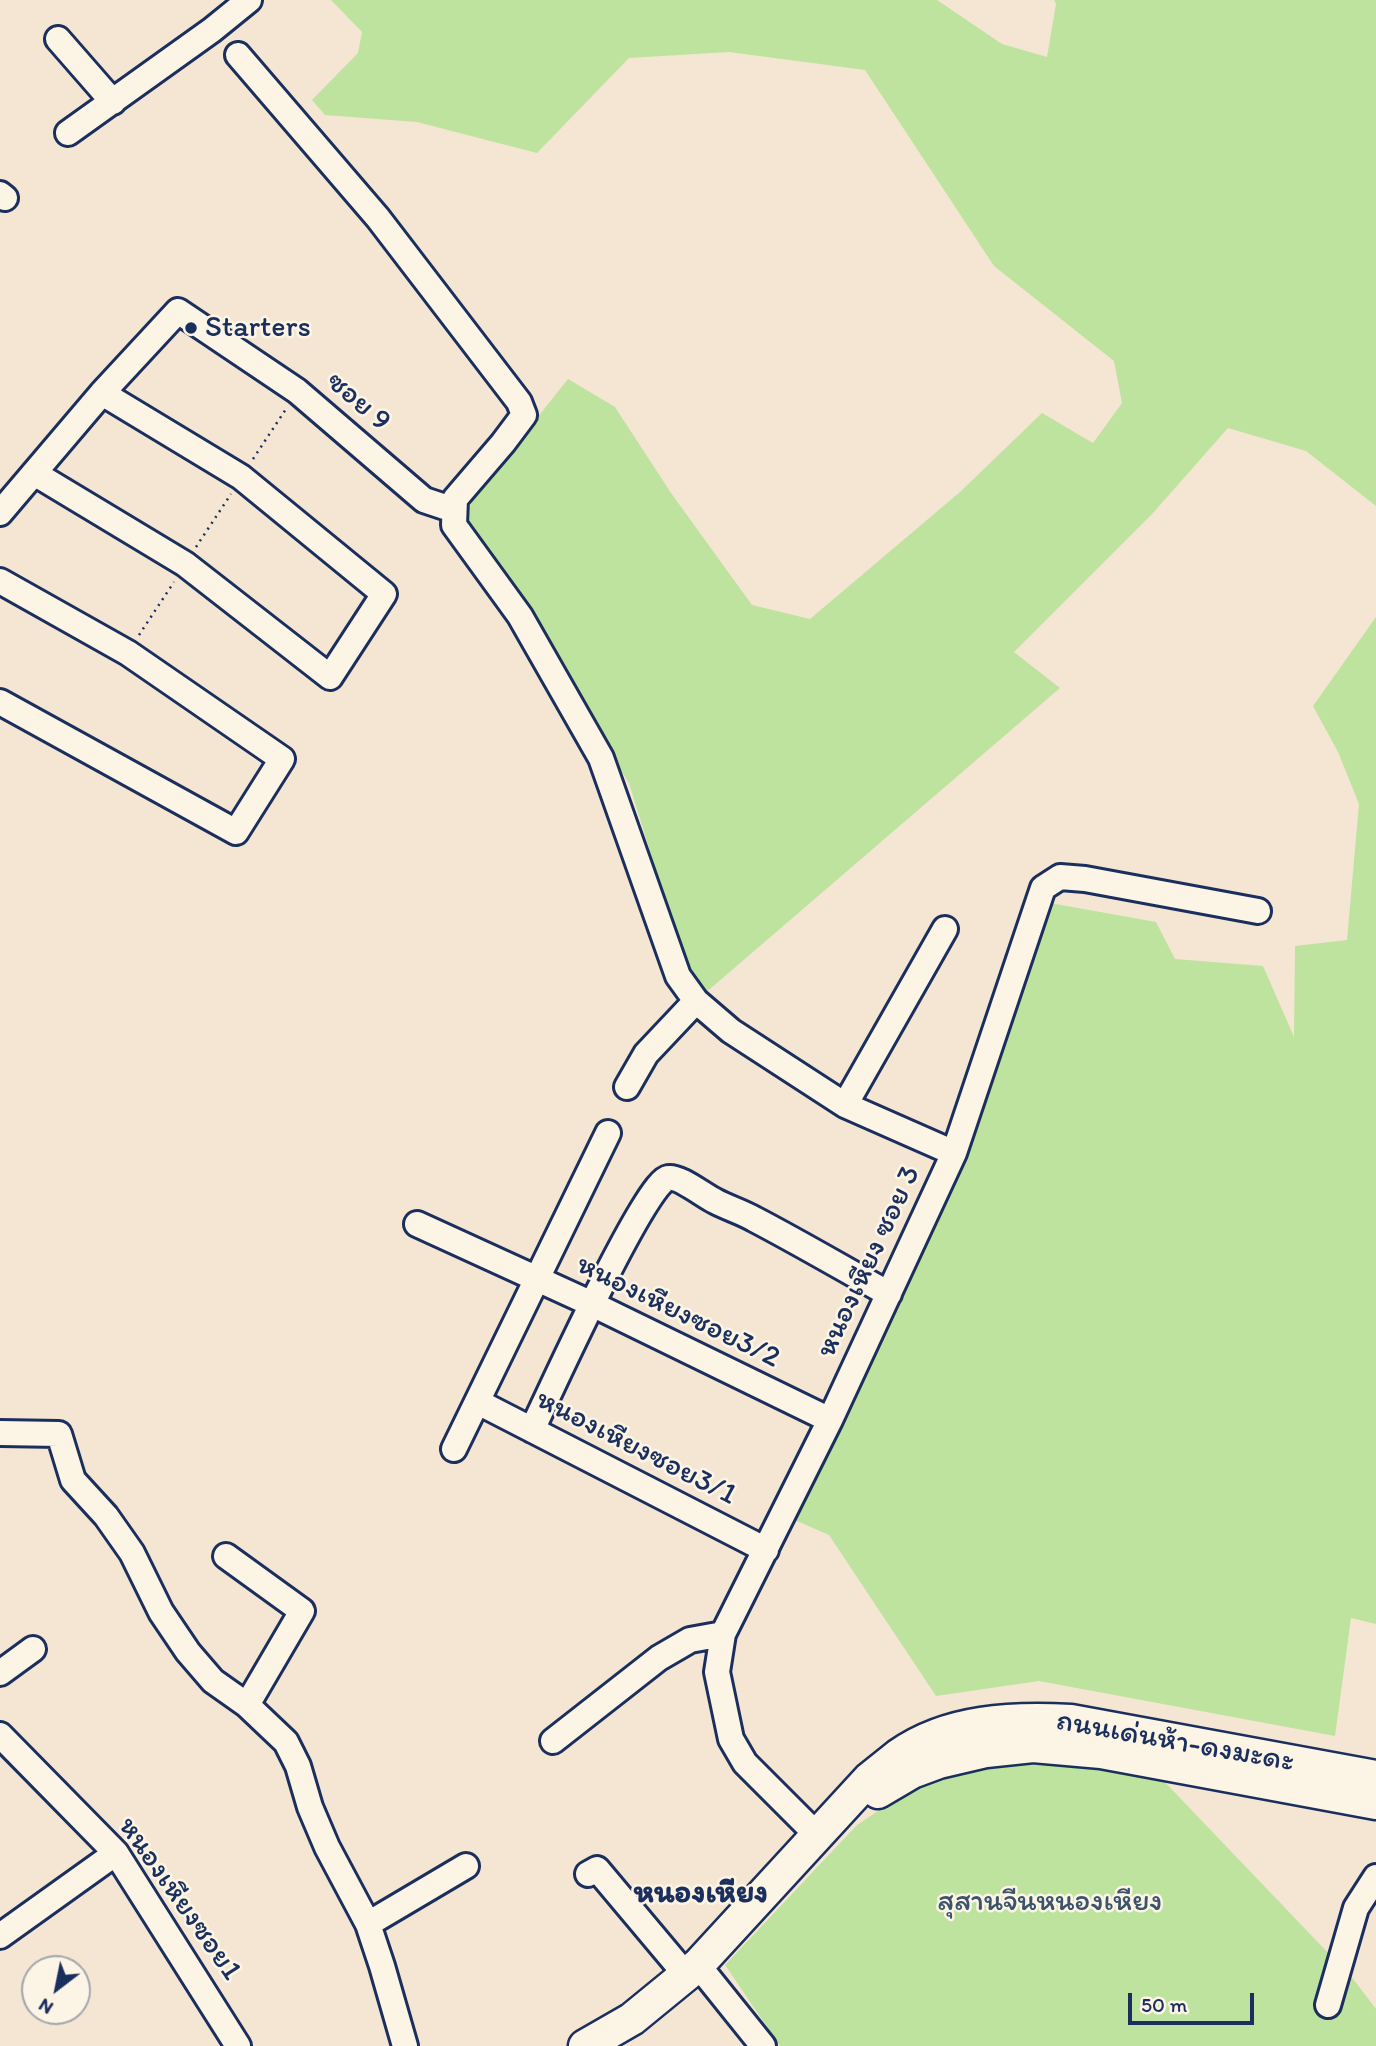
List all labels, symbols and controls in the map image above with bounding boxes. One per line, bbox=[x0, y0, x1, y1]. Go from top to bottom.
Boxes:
place label: Starters bbox=[205, 310, 311, 346]
marker: Starters bbox=[183, 320, 199, 336]
street label: ซอย 9 bbox=[318, 364, 398, 440]
street label: หนองเหียง ซอย 3 bbox=[809, 1161, 929, 1363]
street label: หนองเหียงซอย3/2 bbox=[570, 1247, 786, 1377]
street label: หนองเหียงซอย3/1 bbox=[530, 1382, 742, 1514]
street label: ถนนเด่นห้า-ดงมะดะ bbox=[1053, 1703, 1297, 1781]
street label: หนองเหียงซอย1 bbox=[109, 1810, 249, 1988]
district label: หนองเหียง bbox=[634, 1875, 768, 1913]
park label: สุสานจีนหนองเหียง bbox=[938, 1884, 1162, 1920]
north arrow bbox=[21, 1955, 91, 2025]
scale bar bbox=[1131, 1980, 1257, 2024]
text: 50 m bbox=[1141, 1992, 1187, 2017]
text: N bbox=[34, 1993, 57, 2020]

